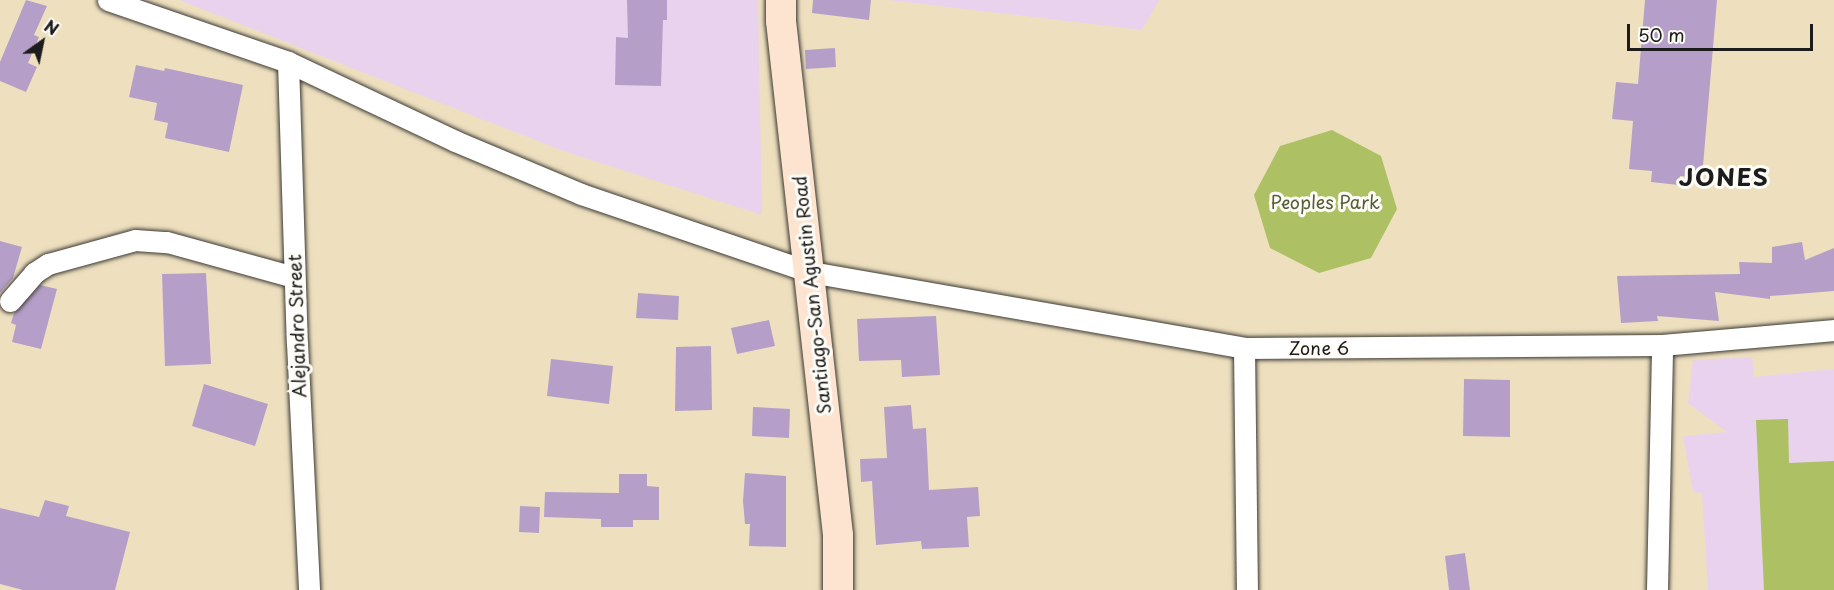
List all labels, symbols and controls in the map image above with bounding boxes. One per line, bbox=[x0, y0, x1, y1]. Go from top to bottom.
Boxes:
north arrow bbox=[12, 12, 72, 72]
scale bar bbox=[1630, 12, 1816, 50]
text: N bbox=[40, 13, 64, 40]
text: 50 m bbox=[1638, 21, 1685, 48]
district label: JONES bbox=[1680, 163, 1768, 191]
street label: Santiago-San Agustin Road bbox=[789, 175, 835, 415]
park label: Peoples Park bbox=[1270, 191, 1380, 213]
street label: Alejandro Street bbox=[284, 254, 310, 398]
street label: Zone 6 bbox=[1289, 337, 1349, 359]

